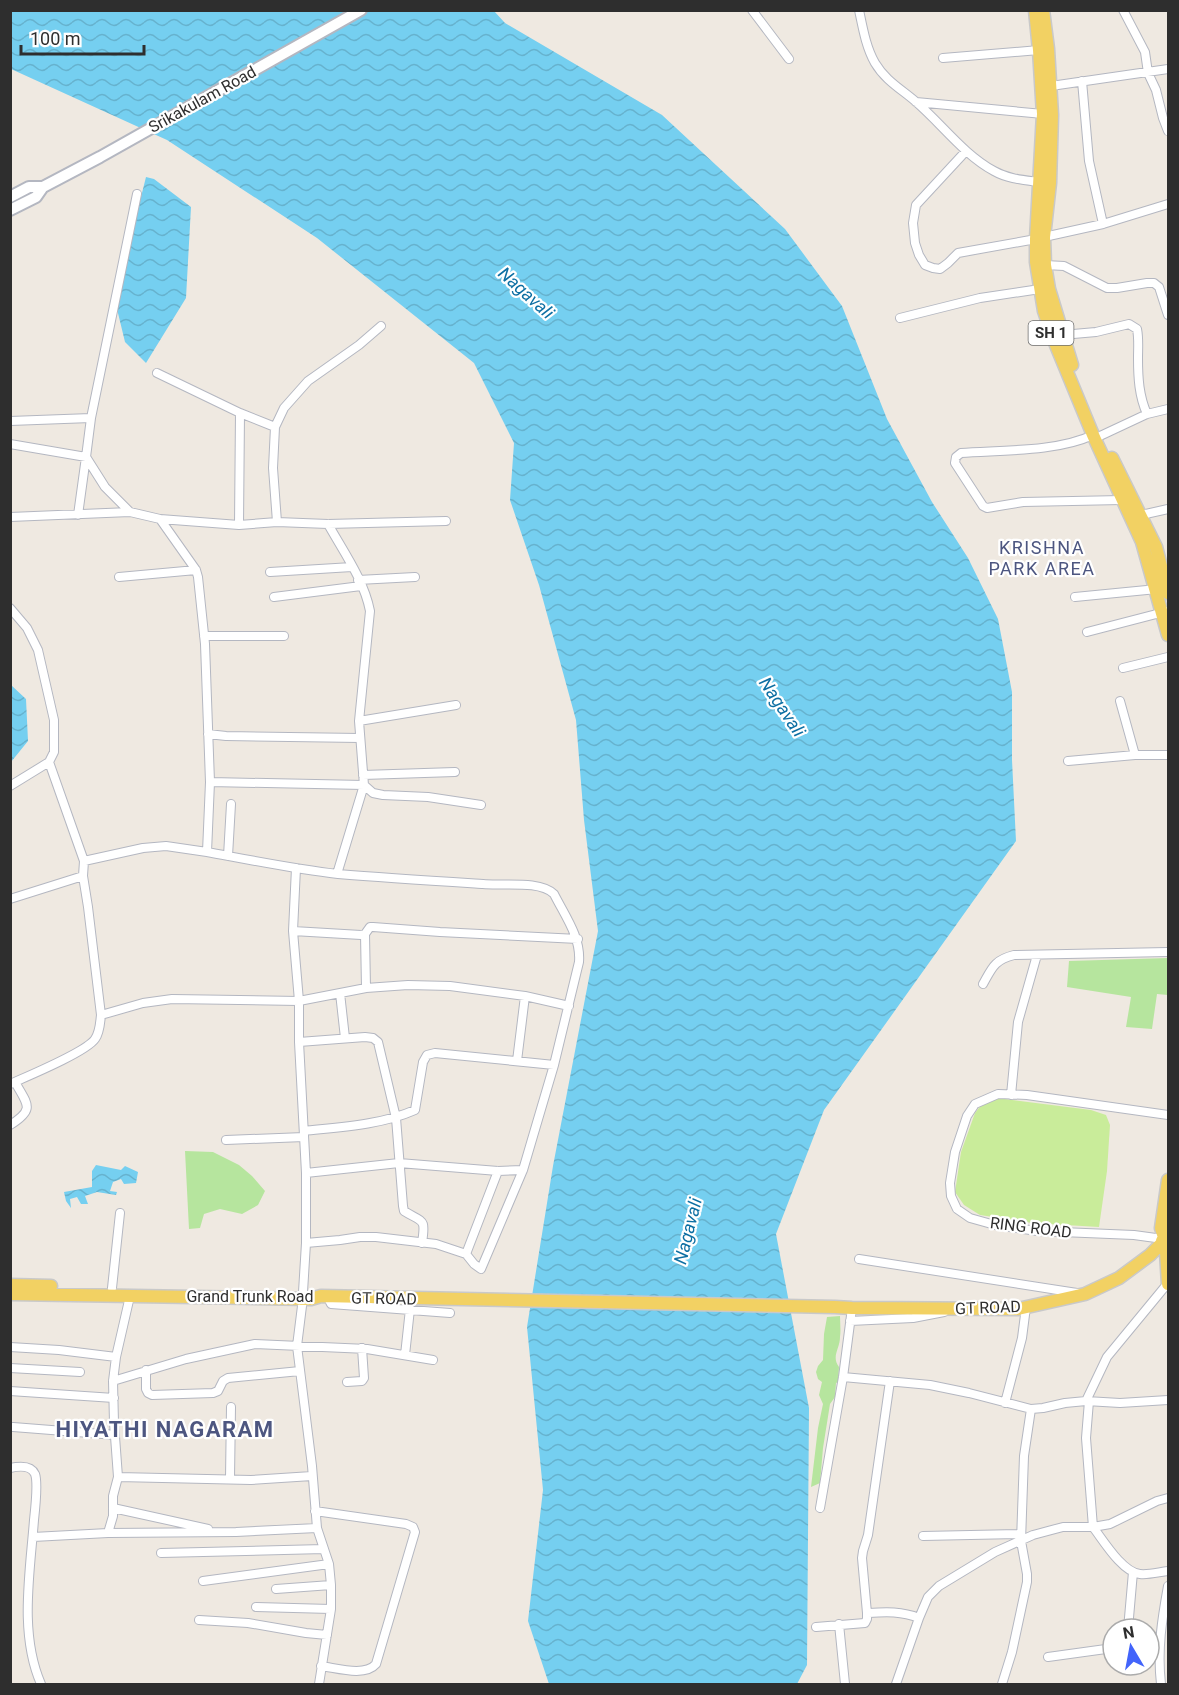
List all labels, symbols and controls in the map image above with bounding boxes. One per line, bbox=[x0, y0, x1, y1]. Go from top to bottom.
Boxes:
scale bar bbox=[21, 18, 144, 56]
text: 100 m bbox=[30, 28, 81, 49]
street label: Srikakulam Road bbox=[145, 62, 259, 137]
water label: Nagavali bbox=[494, 262, 559, 324]
road number: SH 1 bbox=[1028, 321, 1074, 345]
district label: KRISHNA PARK AREA bbox=[988, 537, 1096, 579]
water label: Nagavali bbox=[755, 673, 810, 741]
water label: Nagavali bbox=[669, 1195, 706, 1266]
street label: RING ROAD bbox=[989, 1213, 1073, 1242]
street label: Grand Trunk Road bbox=[186, 1287, 314, 1306]
street label: GT ROAD bbox=[351, 1288, 417, 1309]
street label: GT ROAD bbox=[955, 1297, 1021, 1318]
district label: HIYATHI NAGARAM bbox=[55, 1417, 275, 1442]
north arrow bbox=[1101, 1617, 1161, 1677]
text: N bbox=[1121, 1622, 1136, 1643]

